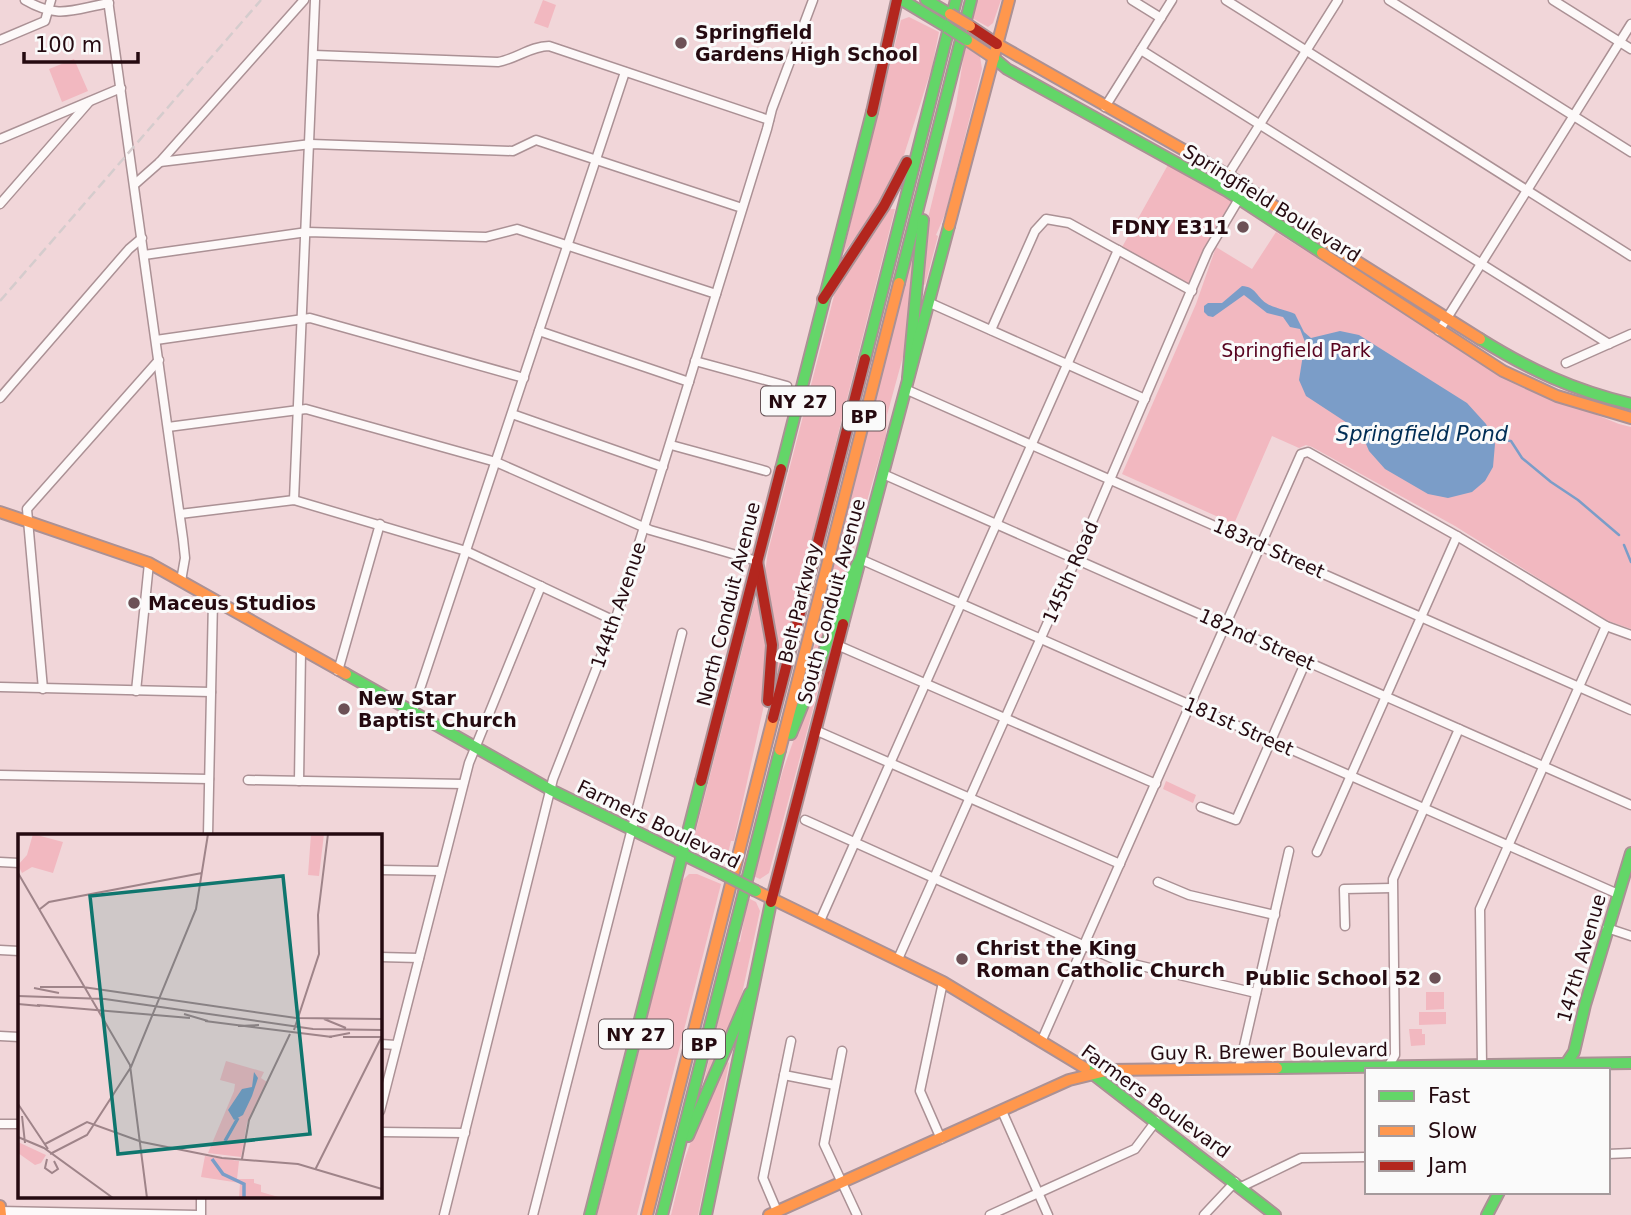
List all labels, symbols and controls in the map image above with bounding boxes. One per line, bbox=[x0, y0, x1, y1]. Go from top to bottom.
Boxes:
scale bar bbox=[24, 21, 138, 65]
place label: Springfield Gardens High School bbox=[695, 21, 918, 65]
text: 100 m bbox=[35, 33, 102, 57]
marker: Springfield Gardens High School bbox=[673, 35, 689, 51]
street label: Springfield Boulevard bbox=[1179, 139, 1365, 267]
place label: FDNY E311 bbox=[1111, 216, 1229, 238]
marker: FDNY E311 bbox=[1235, 219, 1251, 235]
park label: Springfield Park bbox=[1221, 339, 1371, 361]
road number: NY 27 bbox=[761, 386, 835, 416]
road number: BP bbox=[843, 402, 885, 430]
water label: Springfield Pond bbox=[1336, 422, 1509, 446]
street label: South Conduit Avenue bbox=[793, 496, 869, 706]
street label: North Conduit Avenue bbox=[692, 500, 764, 708]
street label: 183rd Street bbox=[1210, 514, 1328, 582]
street label: 145th Road bbox=[1038, 518, 1102, 626]
street label: 144th Avenue bbox=[586, 539, 650, 671]
street label: Belt Parkway bbox=[773, 541, 825, 665]
place label: Maceus Studios bbox=[148, 592, 316, 614]
marker: Maceus Studios bbox=[126, 595, 142, 611]
street label: 182nd Street bbox=[1196, 604, 1318, 674]
place label: New Star Baptist Church bbox=[358, 687, 517, 731]
street label: 181st Street bbox=[1181, 692, 1297, 760]
marker: New Star Baptist Church bbox=[336, 701, 352, 717]
street label: Farmers Boulevard bbox=[574, 775, 744, 873]
inset map bbox=[18, 834, 382, 1198]
street label: 147th Avenue bbox=[1552, 891, 1610, 1025]
place label: Christ the King Roman Catholic Church bbox=[976, 937, 1225, 981]
marker: Christ the King Roman Catholic Church bbox=[954, 951, 970, 967]
place label: Public School 52 bbox=[1245, 967, 1421, 989]
marker: Public School 52 bbox=[1427, 970, 1443, 986]
road number: NY 27 bbox=[599, 1020, 673, 1049]
road number: BP bbox=[683, 1030, 725, 1058]
street label: Guy R. Brewer Boulevard bbox=[1150, 1038, 1388, 1064]
street label: Farmers Boulevard bbox=[1077, 1040, 1235, 1162]
legend bbox=[1365, 1068, 1610, 1194]
text: Fast bbox=[1428, 1084, 1470, 1108]
text: Slow bbox=[1428, 1119, 1477, 1143]
text: Jam bbox=[1426, 1154, 1468, 1178]

